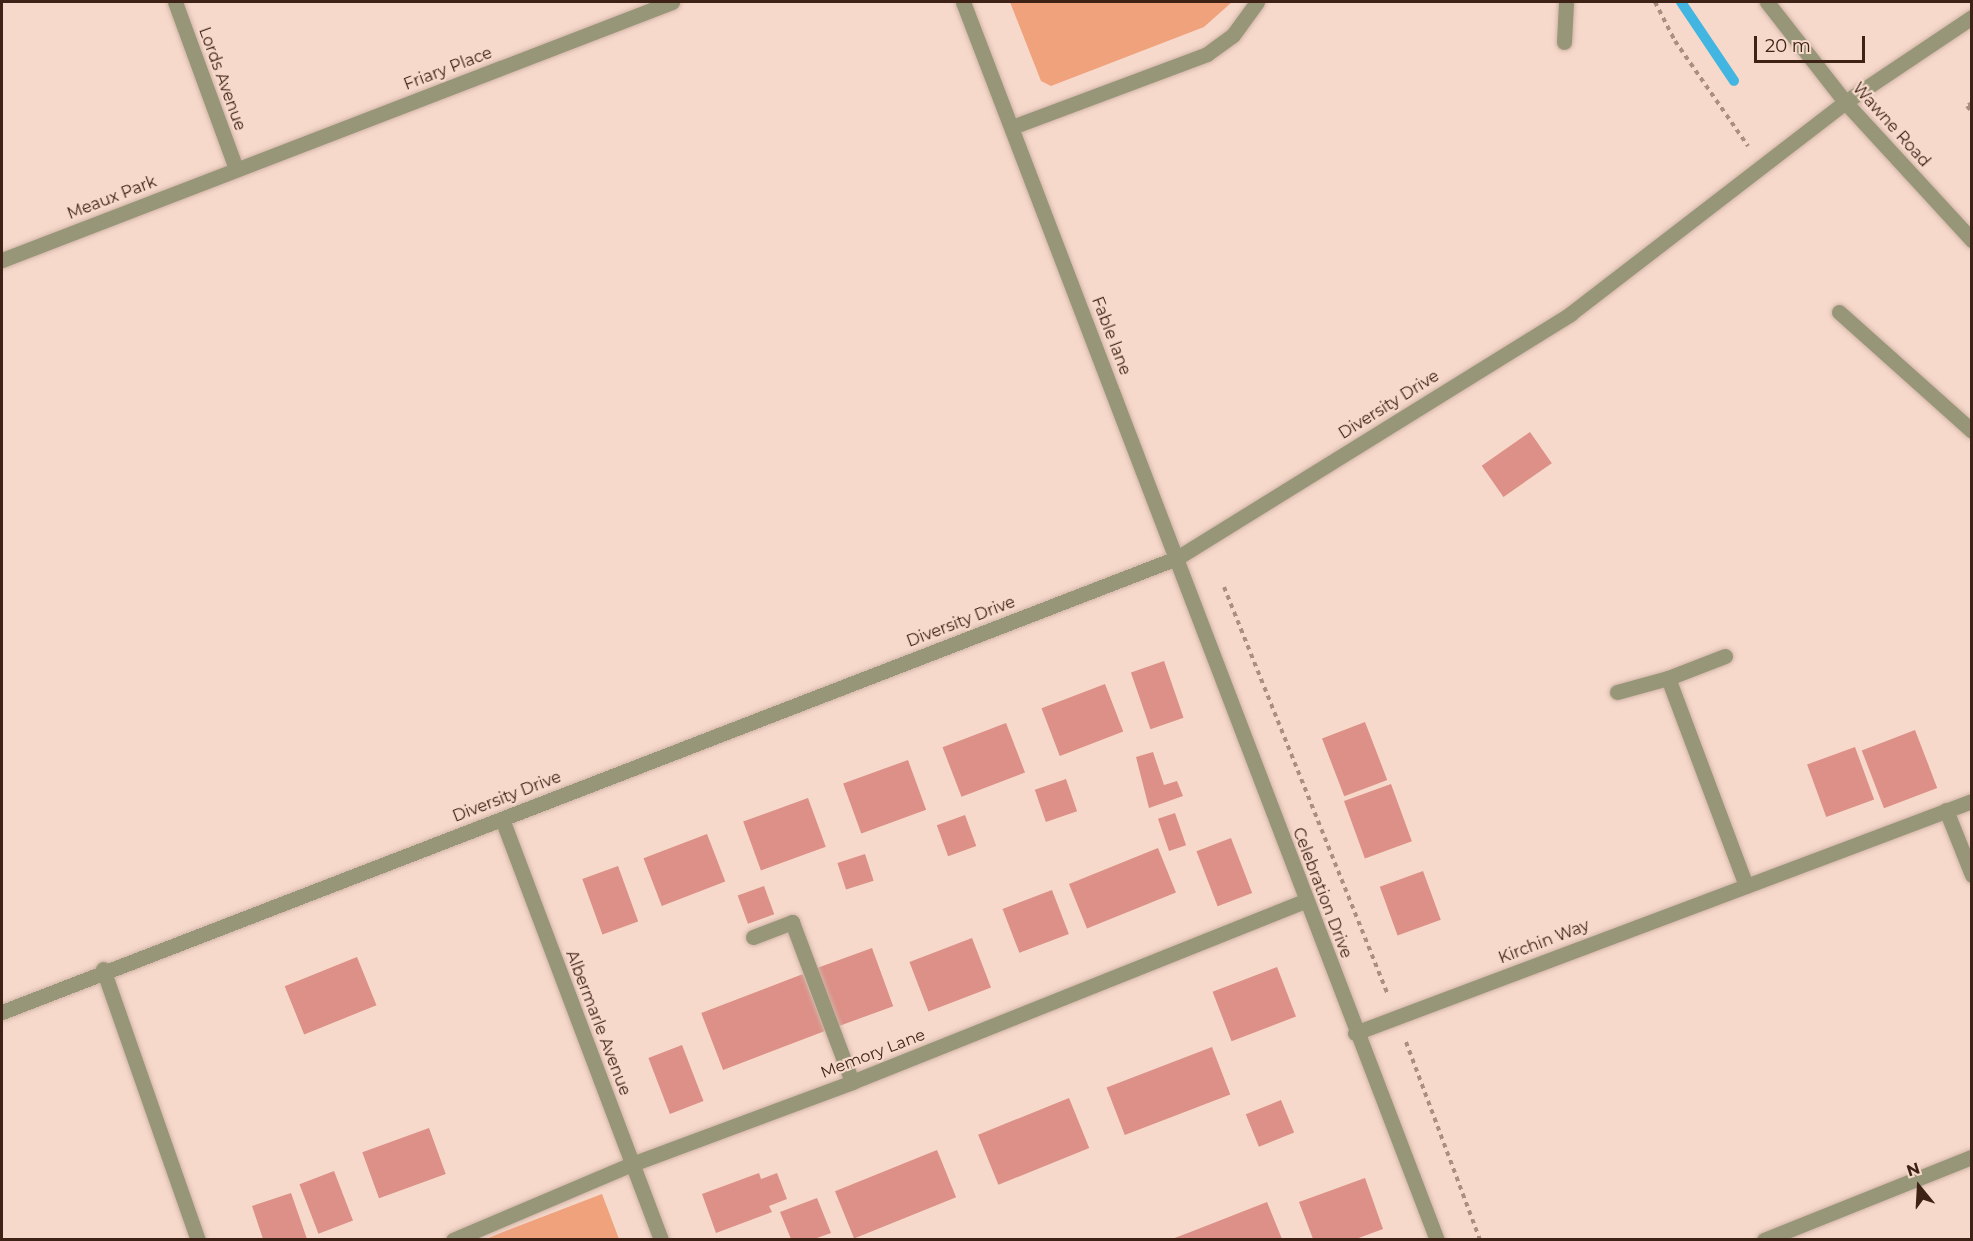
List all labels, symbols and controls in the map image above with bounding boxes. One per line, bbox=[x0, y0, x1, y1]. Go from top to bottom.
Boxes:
scale bar bbox=[1757, 24, 1868, 62]
street label: Lords Avenue bbox=[194, 25, 250, 133]
text: 20 m bbox=[1765, 35, 1811, 57]
street label: Friary Place bbox=[401, 43, 495, 95]
street label: Wawne Road bbox=[1848, 79, 1934, 171]
street label: Meaux Park bbox=[65, 172, 159, 224]
street label: Fable lane bbox=[1087, 294, 1135, 378]
street label: Diversity Drive bbox=[1335, 366, 1443, 444]
street label: Diversity Drive bbox=[904, 592, 1018, 652]
street label: Diversity Drive bbox=[450, 767, 564, 827]
street label: Celebration Drive bbox=[1288, 825, 1356, 961]
street label: Kirchin Way bbox=[1496, 916, 1592, 968]
street label: Albermarle Avenue bbox=[561, 948, 635, 1098]
street label: Memory Lane bbox=[818, 1025, 928, 1083]
north arrow bbox=[1889, 1157, 1949, 1217]
text: N bbox=[1904, 1158, 1922, 1180]

